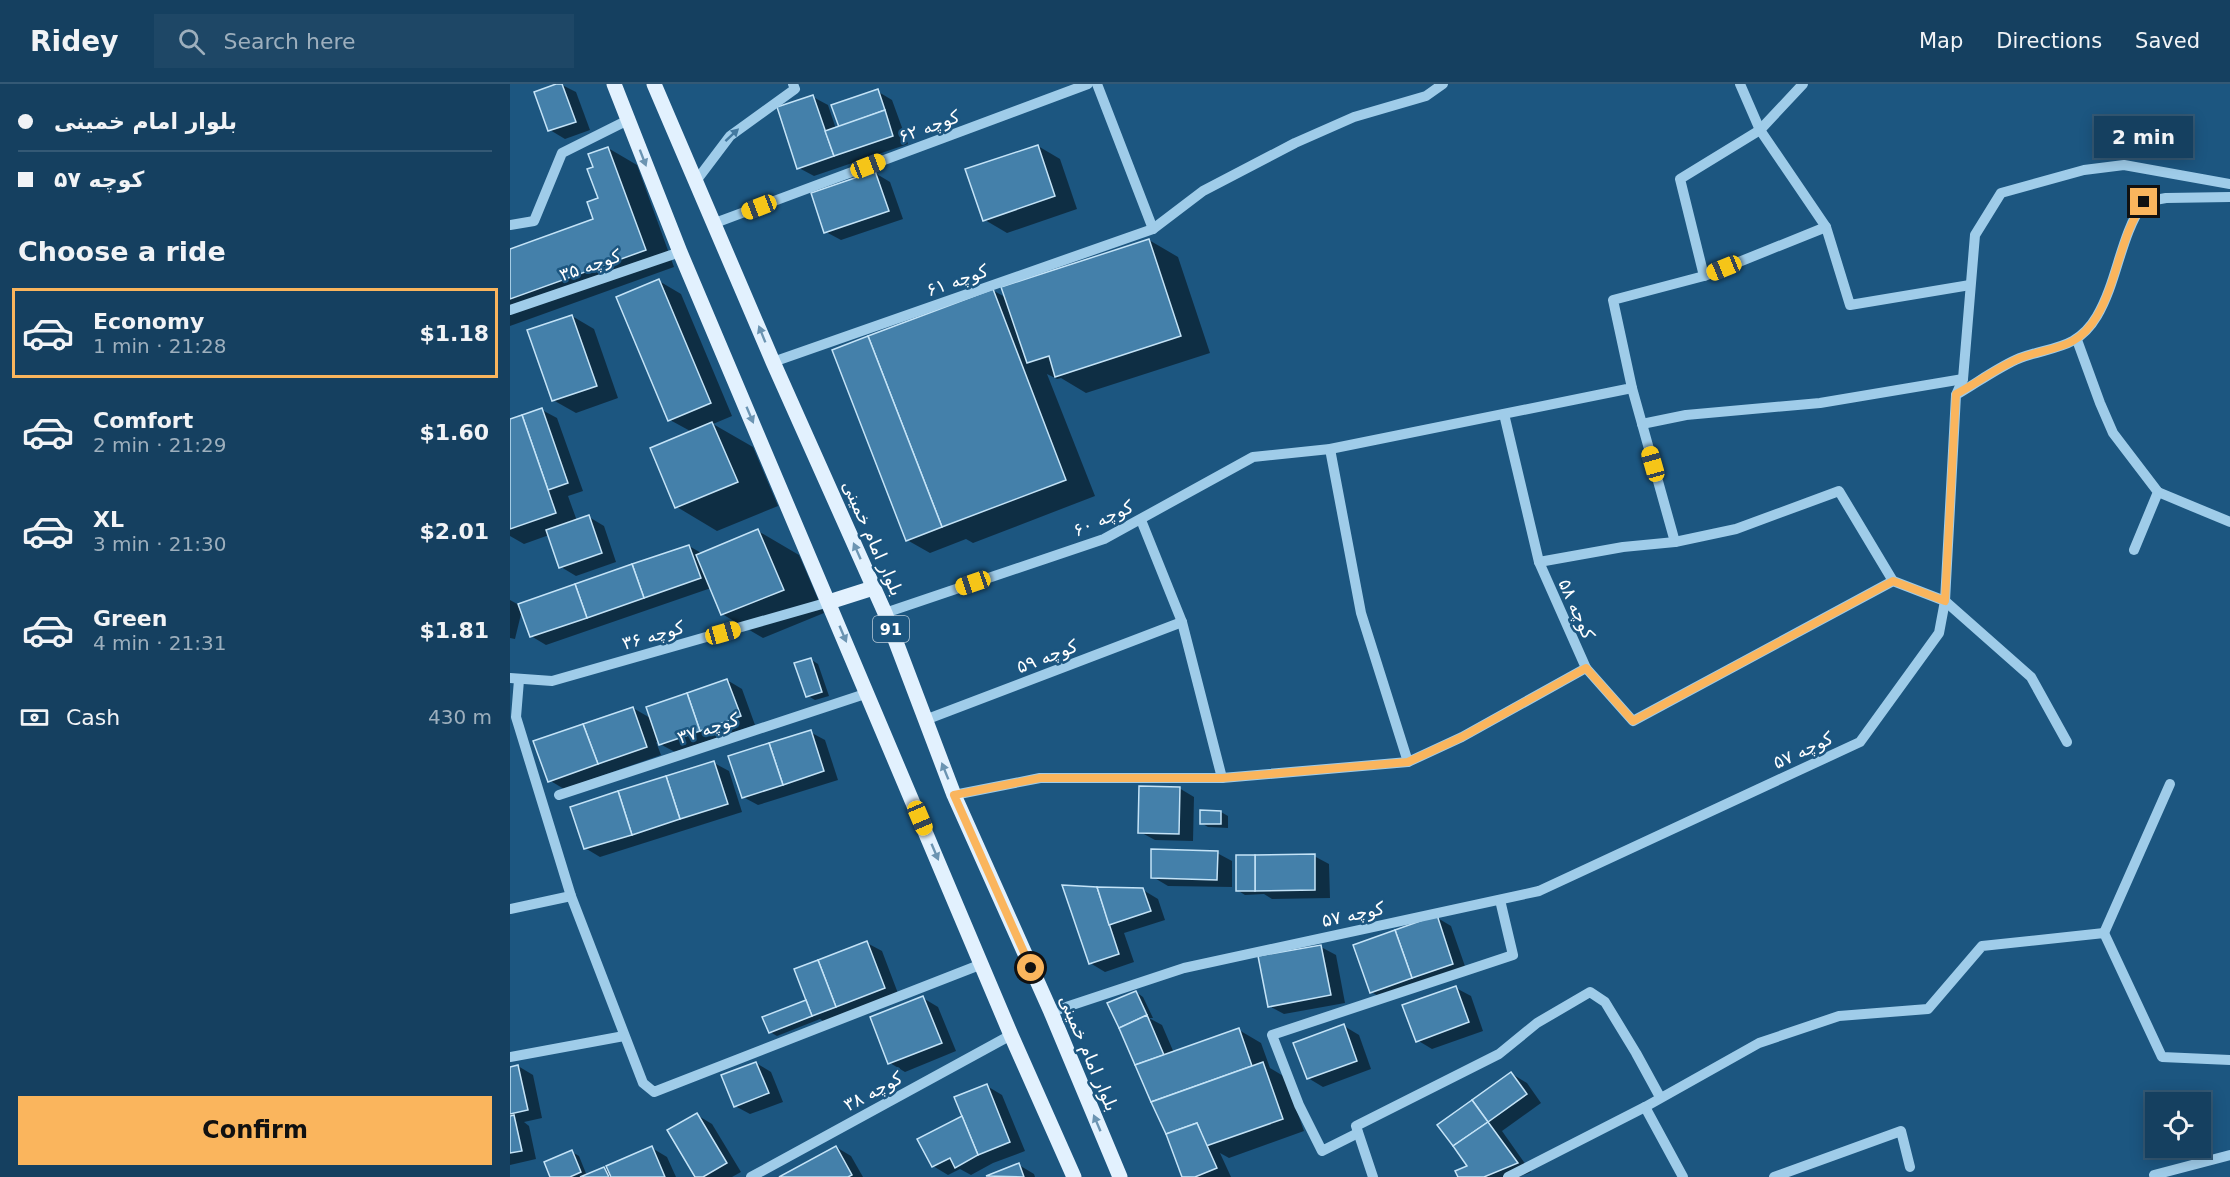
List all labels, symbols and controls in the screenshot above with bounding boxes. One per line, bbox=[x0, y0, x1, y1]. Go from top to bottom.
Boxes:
search box bbox=[154, 14, 574, 68]
text: Ridey bbox=[30, 25, 118, 58]
icon: search bbox=[175, 25, 208, 58]
text: Search here bbox=[223, 29, 356, 54]
text: Map bbox=[1919, 29, 1963, 53]
text: Directions bbox=[1996, 29, 2102, 53]
text: Saved bbox=[2135, 29, 2200, 53]
street label: کوچه ۶۲ bbox=[895, 105, 963, 148]
text: بلوار امام خمینی bbox=[54, 109, 237, 134]
callout: 2 min bbox=[2094, 115, 2194, 157]
text: 2 min bbox=[2112, 125, 2175, 149]
one-way arrow bbox=[725, 128, 740, 142]
one-way arrow bbox=[639, 149, 648, 167]
car bbox=[848, 151, 888, 181]
text: کوچه ۵۷ bbox=[54, 167, 144, 192]
route end bbox=[2130, 188, 2157, 215]
car bbox=[739, 192, 779, 222]
text: Choose a ride bbox=[18, 236, 226, 267]
street label: کوچه ۳۵ bbox=[556, 245, 624, 286]
car bbox=[1704, 253, 1744, 283]
street label: کوچه ۶۱ bbox=[923, 260, 991, 301]
icon: car bbox=[21, 306, 75, 360]
text: Economy bbox=[93, 309, 204, 334]
text: $1.18 bbox=[419, 321, 489, 346]
one-way arrow bbox=[756, 324, 766, 342]
text: 1 min · 21:28 bbox=[93, 334, 227, 358]
icon: car bbox=[21, 405, 75, 459]
one-way arrow bbox=[745, 407, 755, 425]
text: Comfort bbox=[93, 408, 193, 433]
text: $1.60 bbox=[419, 420, 489, 445]
text: 2 min · 21:29 bbox=[93, 433, 227, 457]
car bbox=[1639, 444, 1667, 484]
street label: بلوار امام خمینی bbox=[837, 477, 908, 599]
street label: کوچه ۶۰ bbox=[1070, 495, 1137, 541]
icon: car bbox=[21, 504, 75, 558]
text: XL bbox=[93, 507, 124, 532]
text: $2.01 bbox=[419, 519, 489, 544]
text: 3 min · 21:30 bbox=[93, 532, 227, 556]
one-way arrow bbox=[852, 541, 862, 559]
car bbox=[953, 569, 993, 597]
street label: کوچه ۵۸ bbox=[1554, 576, 1600, 643]
icon: car bbox=[21, 603, 75, 657]
text: Green bbox=[93, 606, 167, 631]
street label: کوچه ۳۶ bbox=[619, 616, 687, 655]
road number: 91 bbox=[873, 616, 909, 642]
text: $1.81 bbox=[419, 618, 489, 643]
car bbox=[703, 619, 743, 647]
one-way arrow bbox=[838, 625, 848, 643]
text: 4 min · 21:31 bbox=[93, 631, 227, 655]
street label: کوچه ۵۹ bbox=[1013, 635, 1081, 678]
icon: cash bbox=[18, 701, 51, 734]
text: Cash bbox=[66, 705, 120, 730]
text: 430 m bbox=[428, 705, 492, 729]
street label: کوچه ۳۷ bbox=[674, 708, 742, 749]
street label: کوچه ۵۷ bbox=[1770, 727, 1837, 774]
one-way arrow bbox=[940, 761, 950, 779]
car bbox=[905, 798, 935, 838]
one-way arrow bbox=[930, 844, 940, 862]
street label: کوچه ۵۷ bbox=[1320, 897, 1387, 932]
route start bbox=[1017, 954, 1044, 981]
street label: بلوار امام خمینی bbox=[1054, 992, 1123, 1115]
street label: کوچه ۳۸ bbox=[840, 1067, 907, 1116]
map controls bbox=[2145, 1092, 2211, 1158]
button: locate bbox=[2145, 1092, 2211, 1158]
button: Confirm bbox=[18, 1096, 492, 1165]
one-way arrow bbox=[1092, 1114, 1101, 1132]

